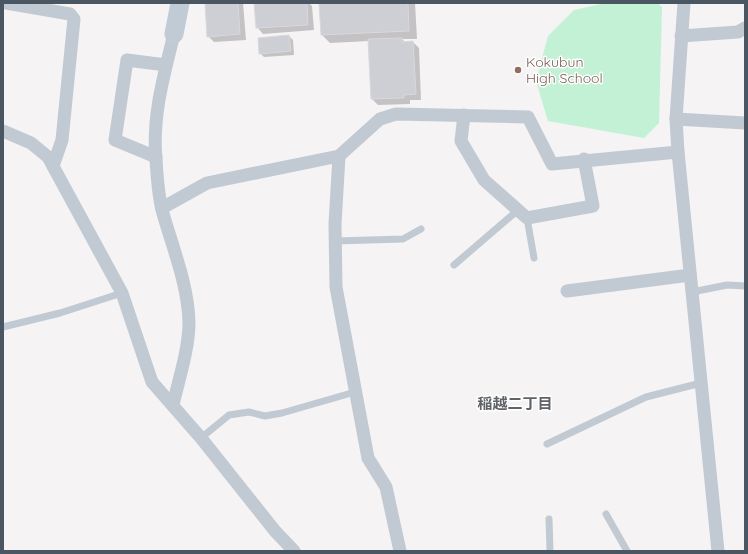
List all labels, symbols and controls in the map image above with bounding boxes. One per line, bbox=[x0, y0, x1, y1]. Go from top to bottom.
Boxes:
place label: Kokubun High School bbox=[526, 53, 603, 87]
marker: Kokubun High School bbox=[513, 65, 523, 75]
district label: 稲越二丁目 bbox=[477, 394, 553, 413]

